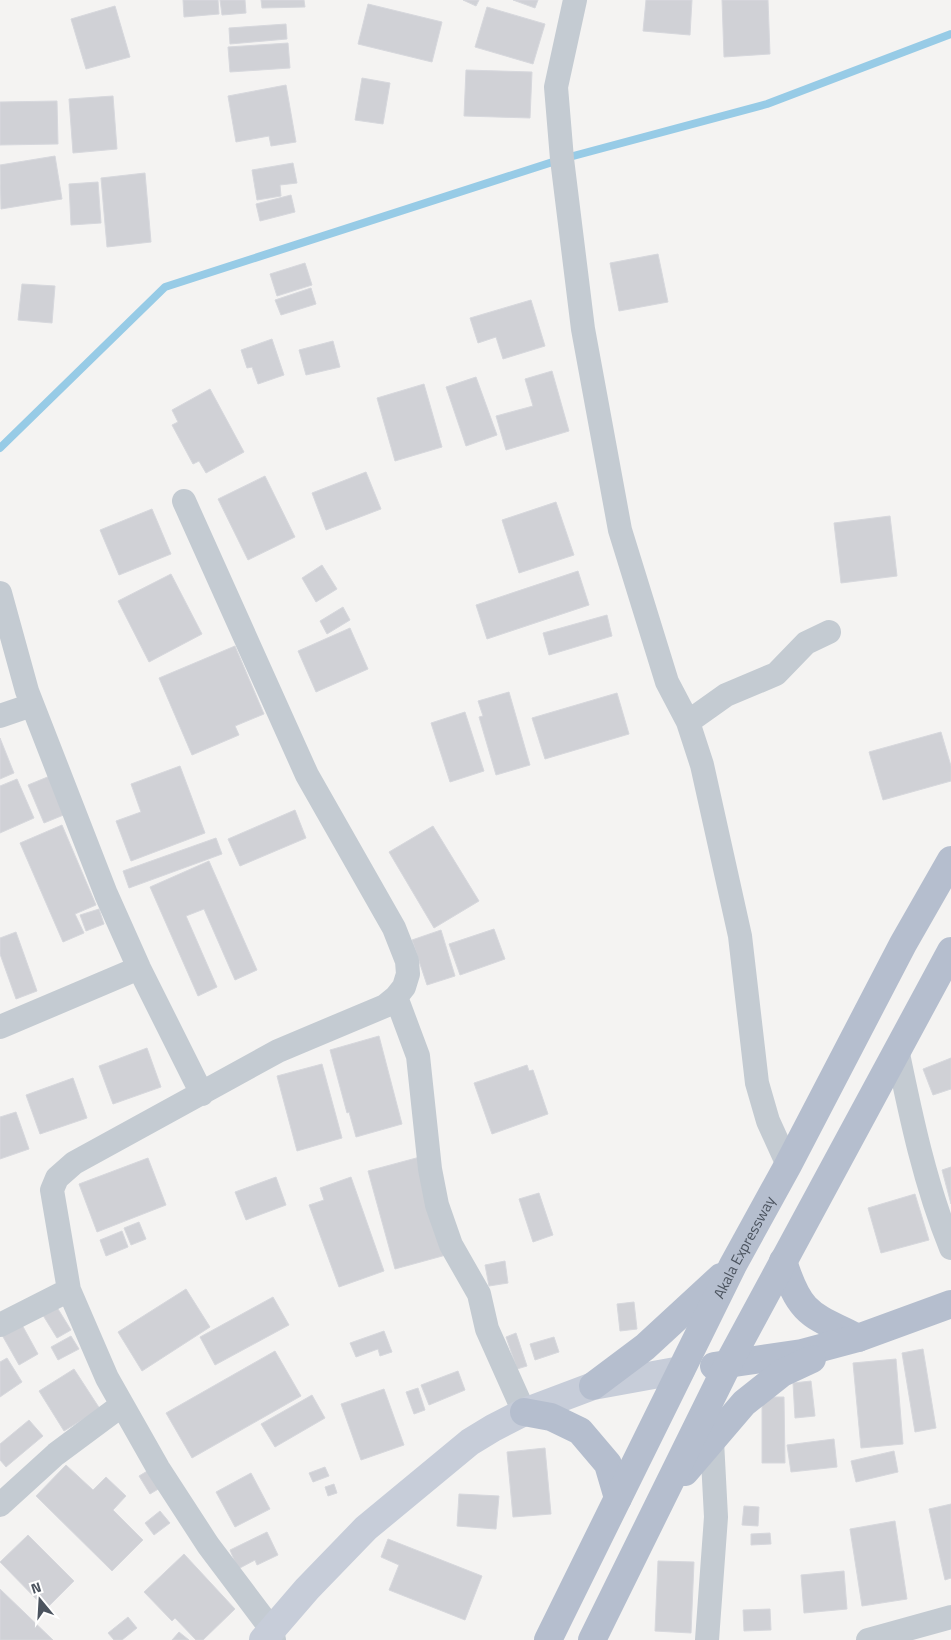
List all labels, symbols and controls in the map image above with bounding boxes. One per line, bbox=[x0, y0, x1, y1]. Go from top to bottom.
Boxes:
street label: Akala Expressway bbox=[707, 1191, 780, 1302]
north arrow bbox=[15, 1575, 65, 1625]
text: N bbox=[28, 1576, 44, 1599]

